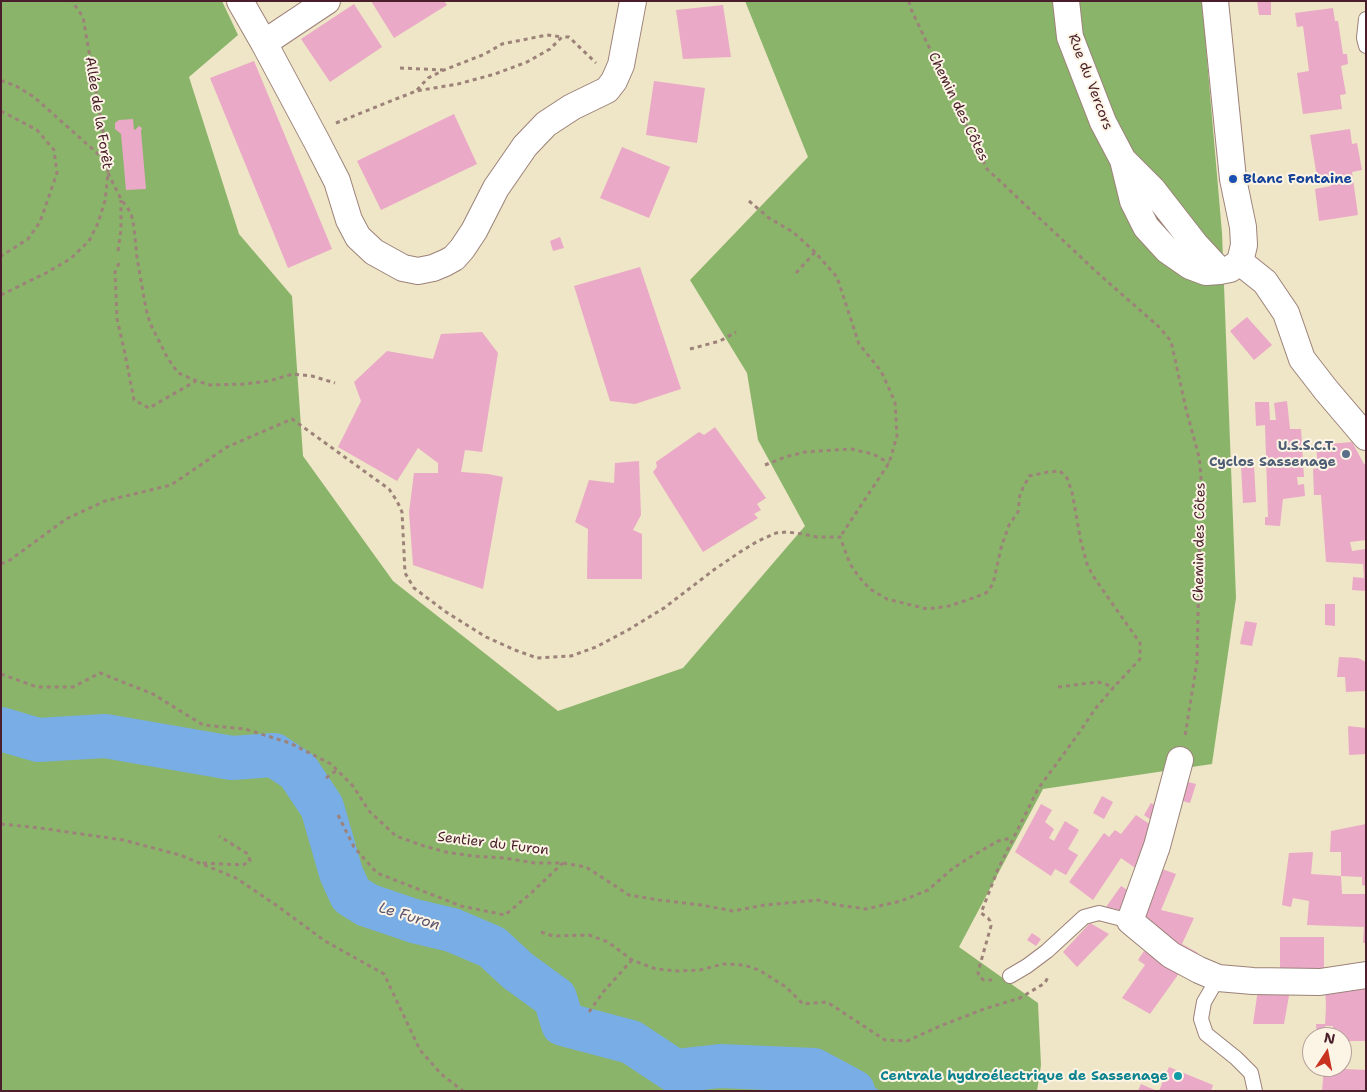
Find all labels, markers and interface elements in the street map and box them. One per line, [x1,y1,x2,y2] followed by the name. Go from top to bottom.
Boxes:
[1064,32,1116,132] street label: Rue du Vercors
[924,50,992,164] street label: Chemin des Côtes
[81,56,115,170] street label: Allée de la Forêt
[1243,171,1352,187] place label: Blanc Fontaine
[1227,173,1239,185] marker: Blanc Fontaine
[1209,438,1336,471] place label: U.S.S.C.T. Cyclos Sassenage
[1340,448,1352,460] marker: U.S.S.C.T. Cyclos Sassenage
[1191,482,1209,602] street label: Chemin des Côtes
[436,829,550,859] street label: Sentier du Furon
[376,899,442,935] water label: Le Furon
[1302,1027,1352,1077] north arrow
[1323,1028,1337,1048] text: N
[880,1068,1168,1084] place label: Centrale hydroélectrique de Sassenage
[1172,1070,1184,1082] marker: Centrale hydroélectrique de Sassenage

